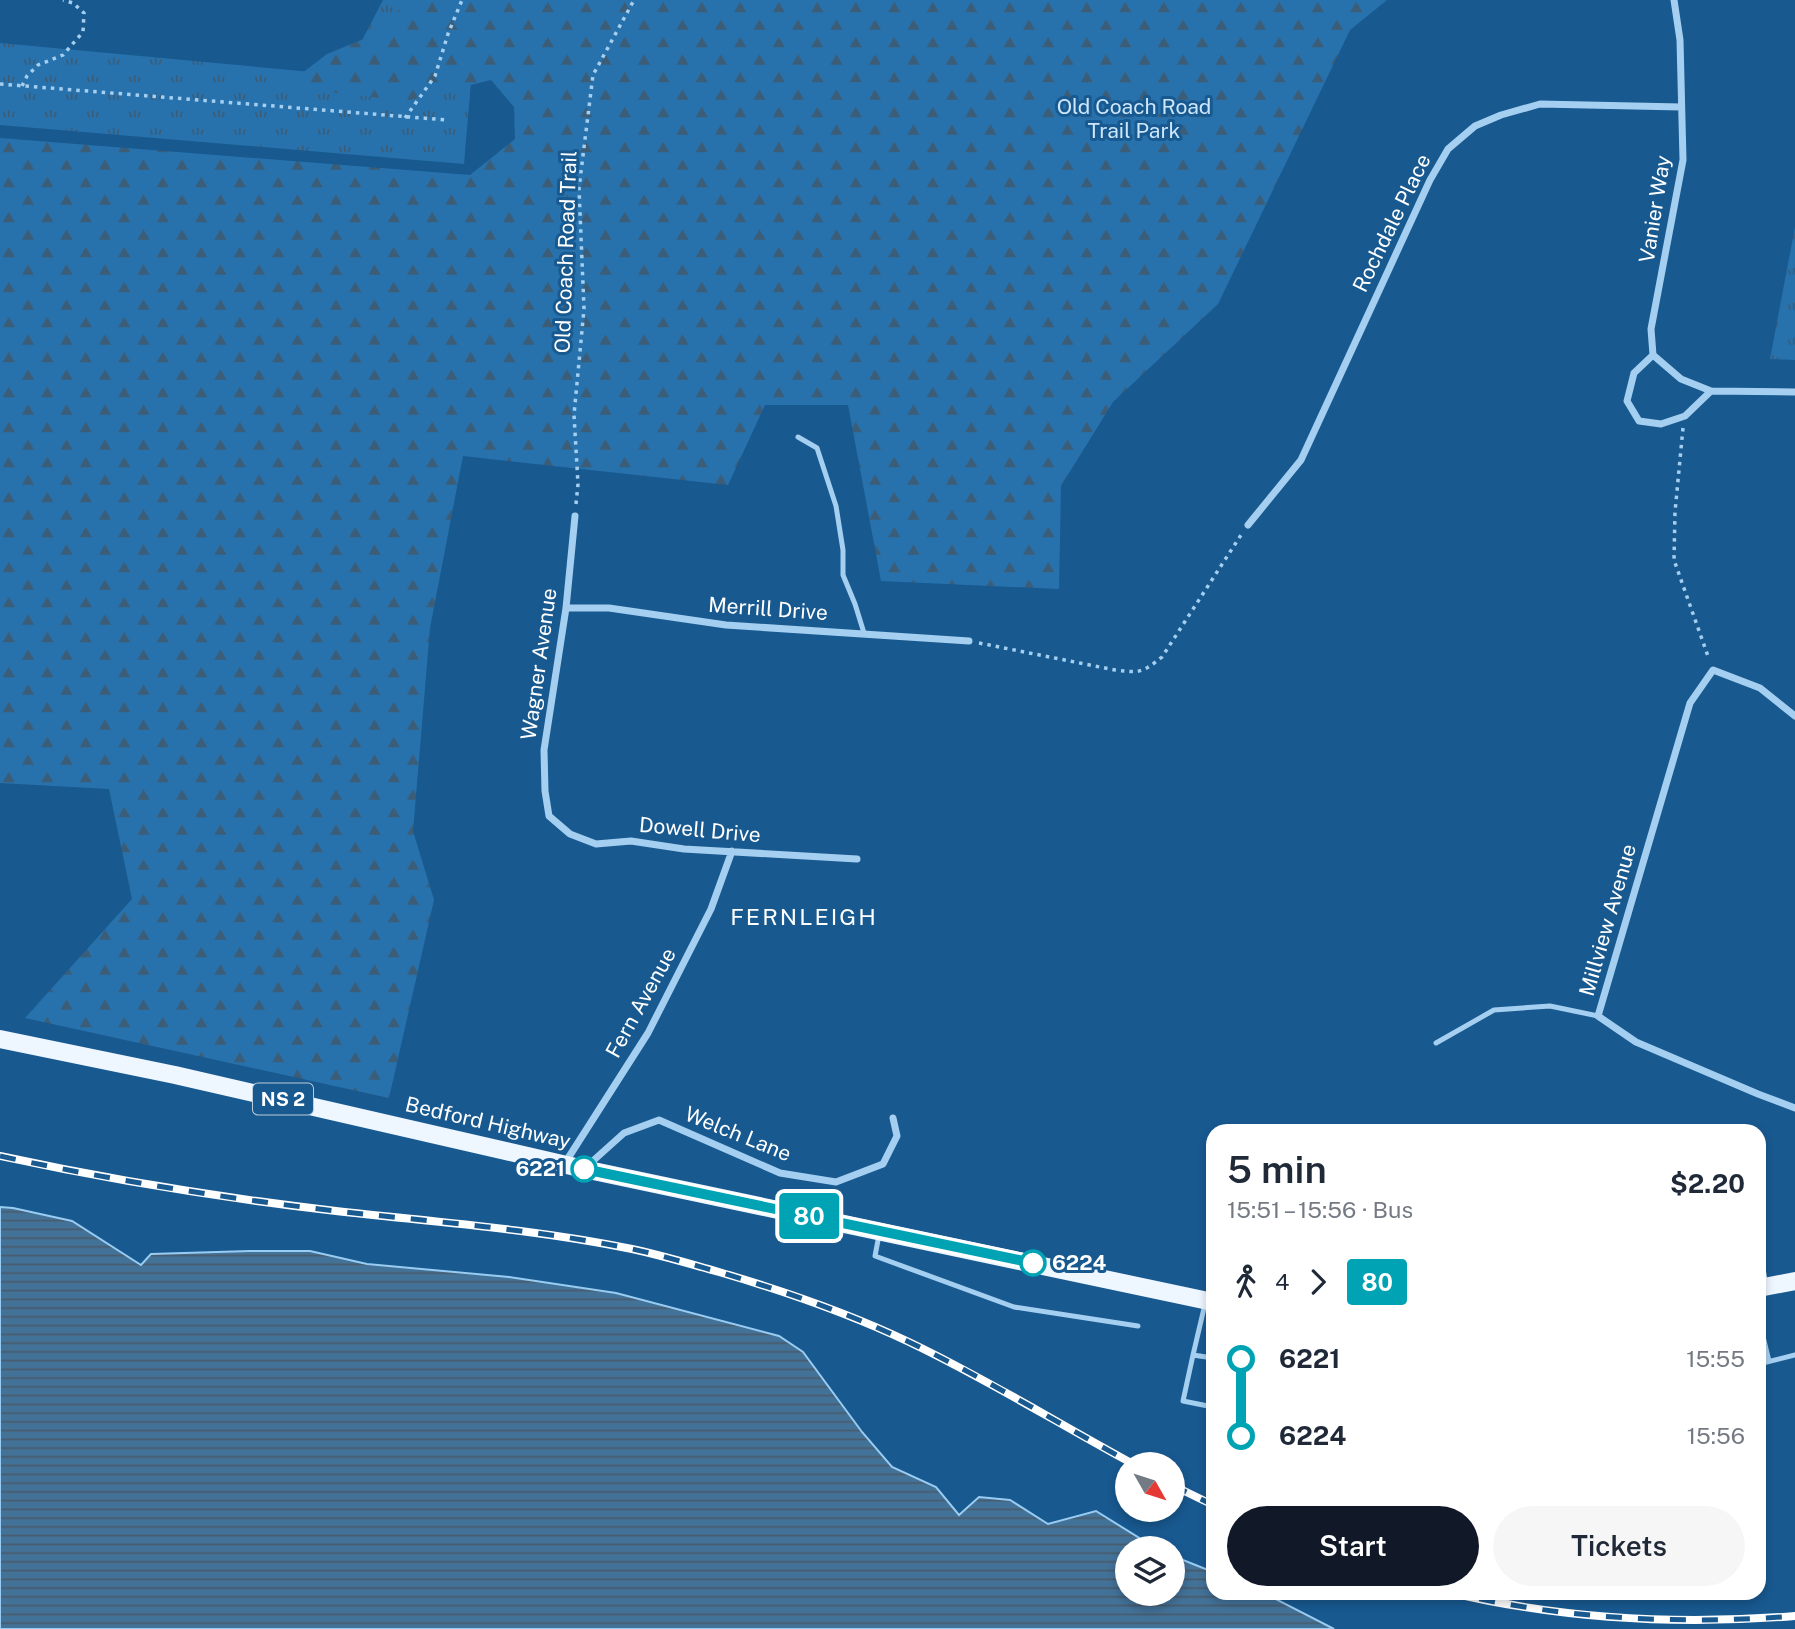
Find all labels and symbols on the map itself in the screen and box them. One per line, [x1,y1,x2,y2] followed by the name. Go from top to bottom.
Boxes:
[1057,94,1211,143] park label: Old Coach Road Trail Park
[549,150,582,354] street label: Old Coach Road Trail
[1347,150,1436,296] street label: Rochdale Place
[1634,153,1675,264] street label: Vanier Way
[515,586,562,742] street label: Wagner Avenue
[707,592,829,625] street label: Merrill Drive
[638,812,762,847] street label: Dowell Drive
[1574,841,1641,999] street label: Millview Avenue
[730,903,878,930] district label: FERNLEIGH
[600,944,681,1062] street label: Fern Avenue
[253,1084,313,1114] road number: NS 2
[403,1091,573,1154] street label: Bedford Highway
[681,1101,795,1166] street label: Welch Lane
[515,1156,565,1181] place label: 6221
[571,1156,597,1182] marker: 6221
[778,1193,840,1239] line badge: 80
[1020,1250,1046,1276] marker: 6224
[1052,1250,1107,1275] place label: 6224
[1115,1452,1185,1522] north arrow

